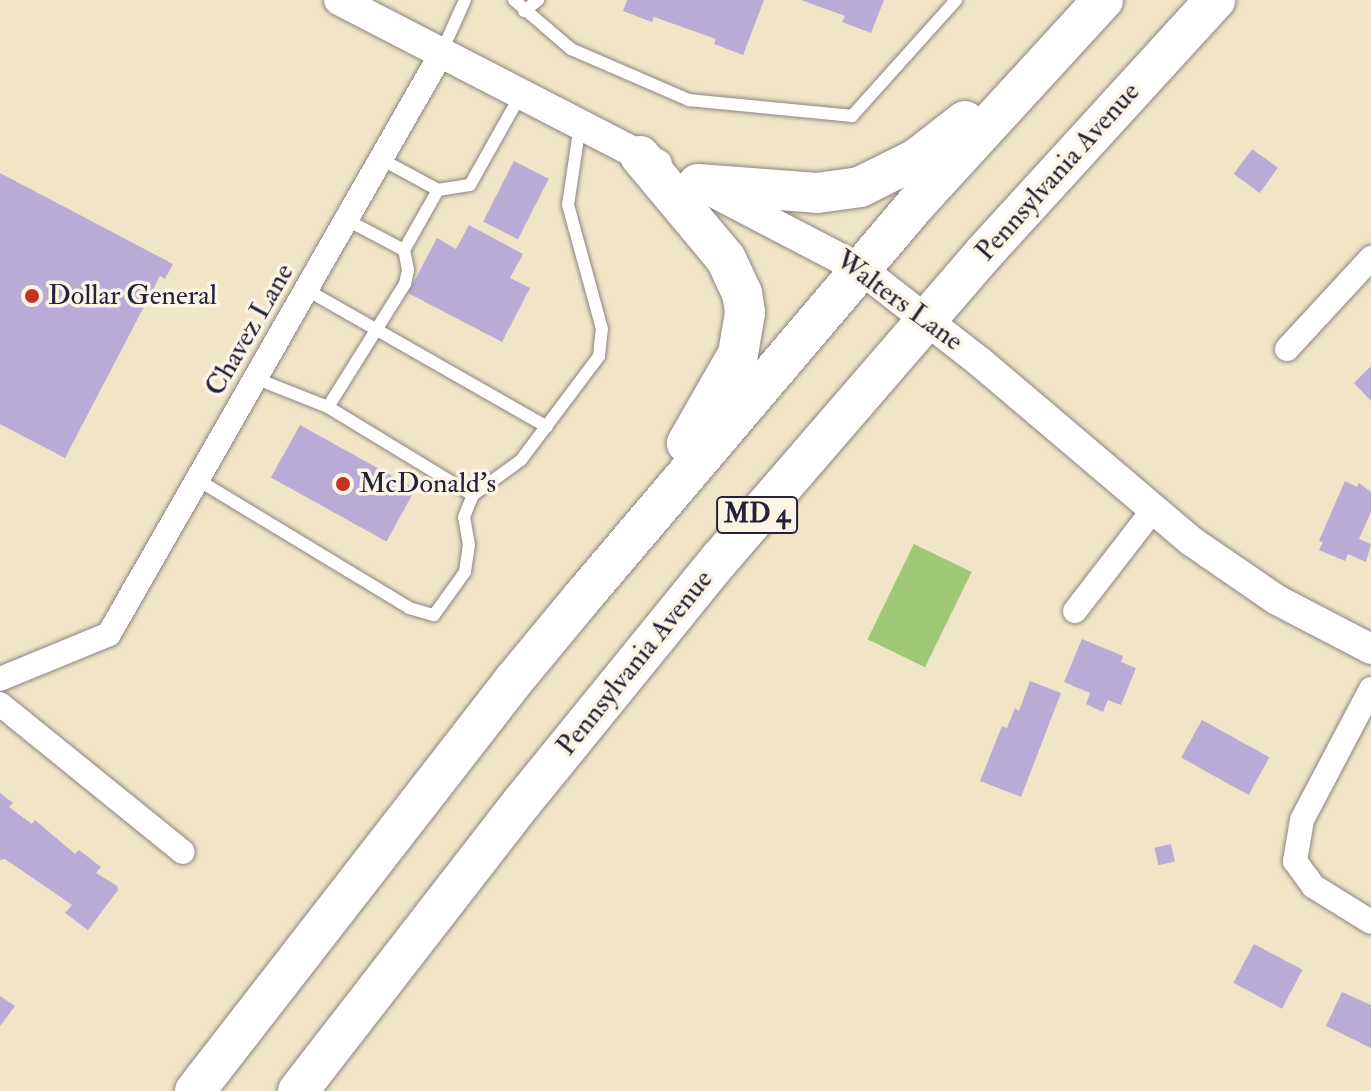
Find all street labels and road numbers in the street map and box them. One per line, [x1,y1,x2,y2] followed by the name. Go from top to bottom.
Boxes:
[969,76,1147,268] street label: Pennsylvania Avenue
[829,244,969,358] street label: Walters Lane
[199,258,301,402] street label: Chavez Lane
[715,493,799,537] road number: MD 4
[550,563,720,763] street label: Pennsylvania Avenue

